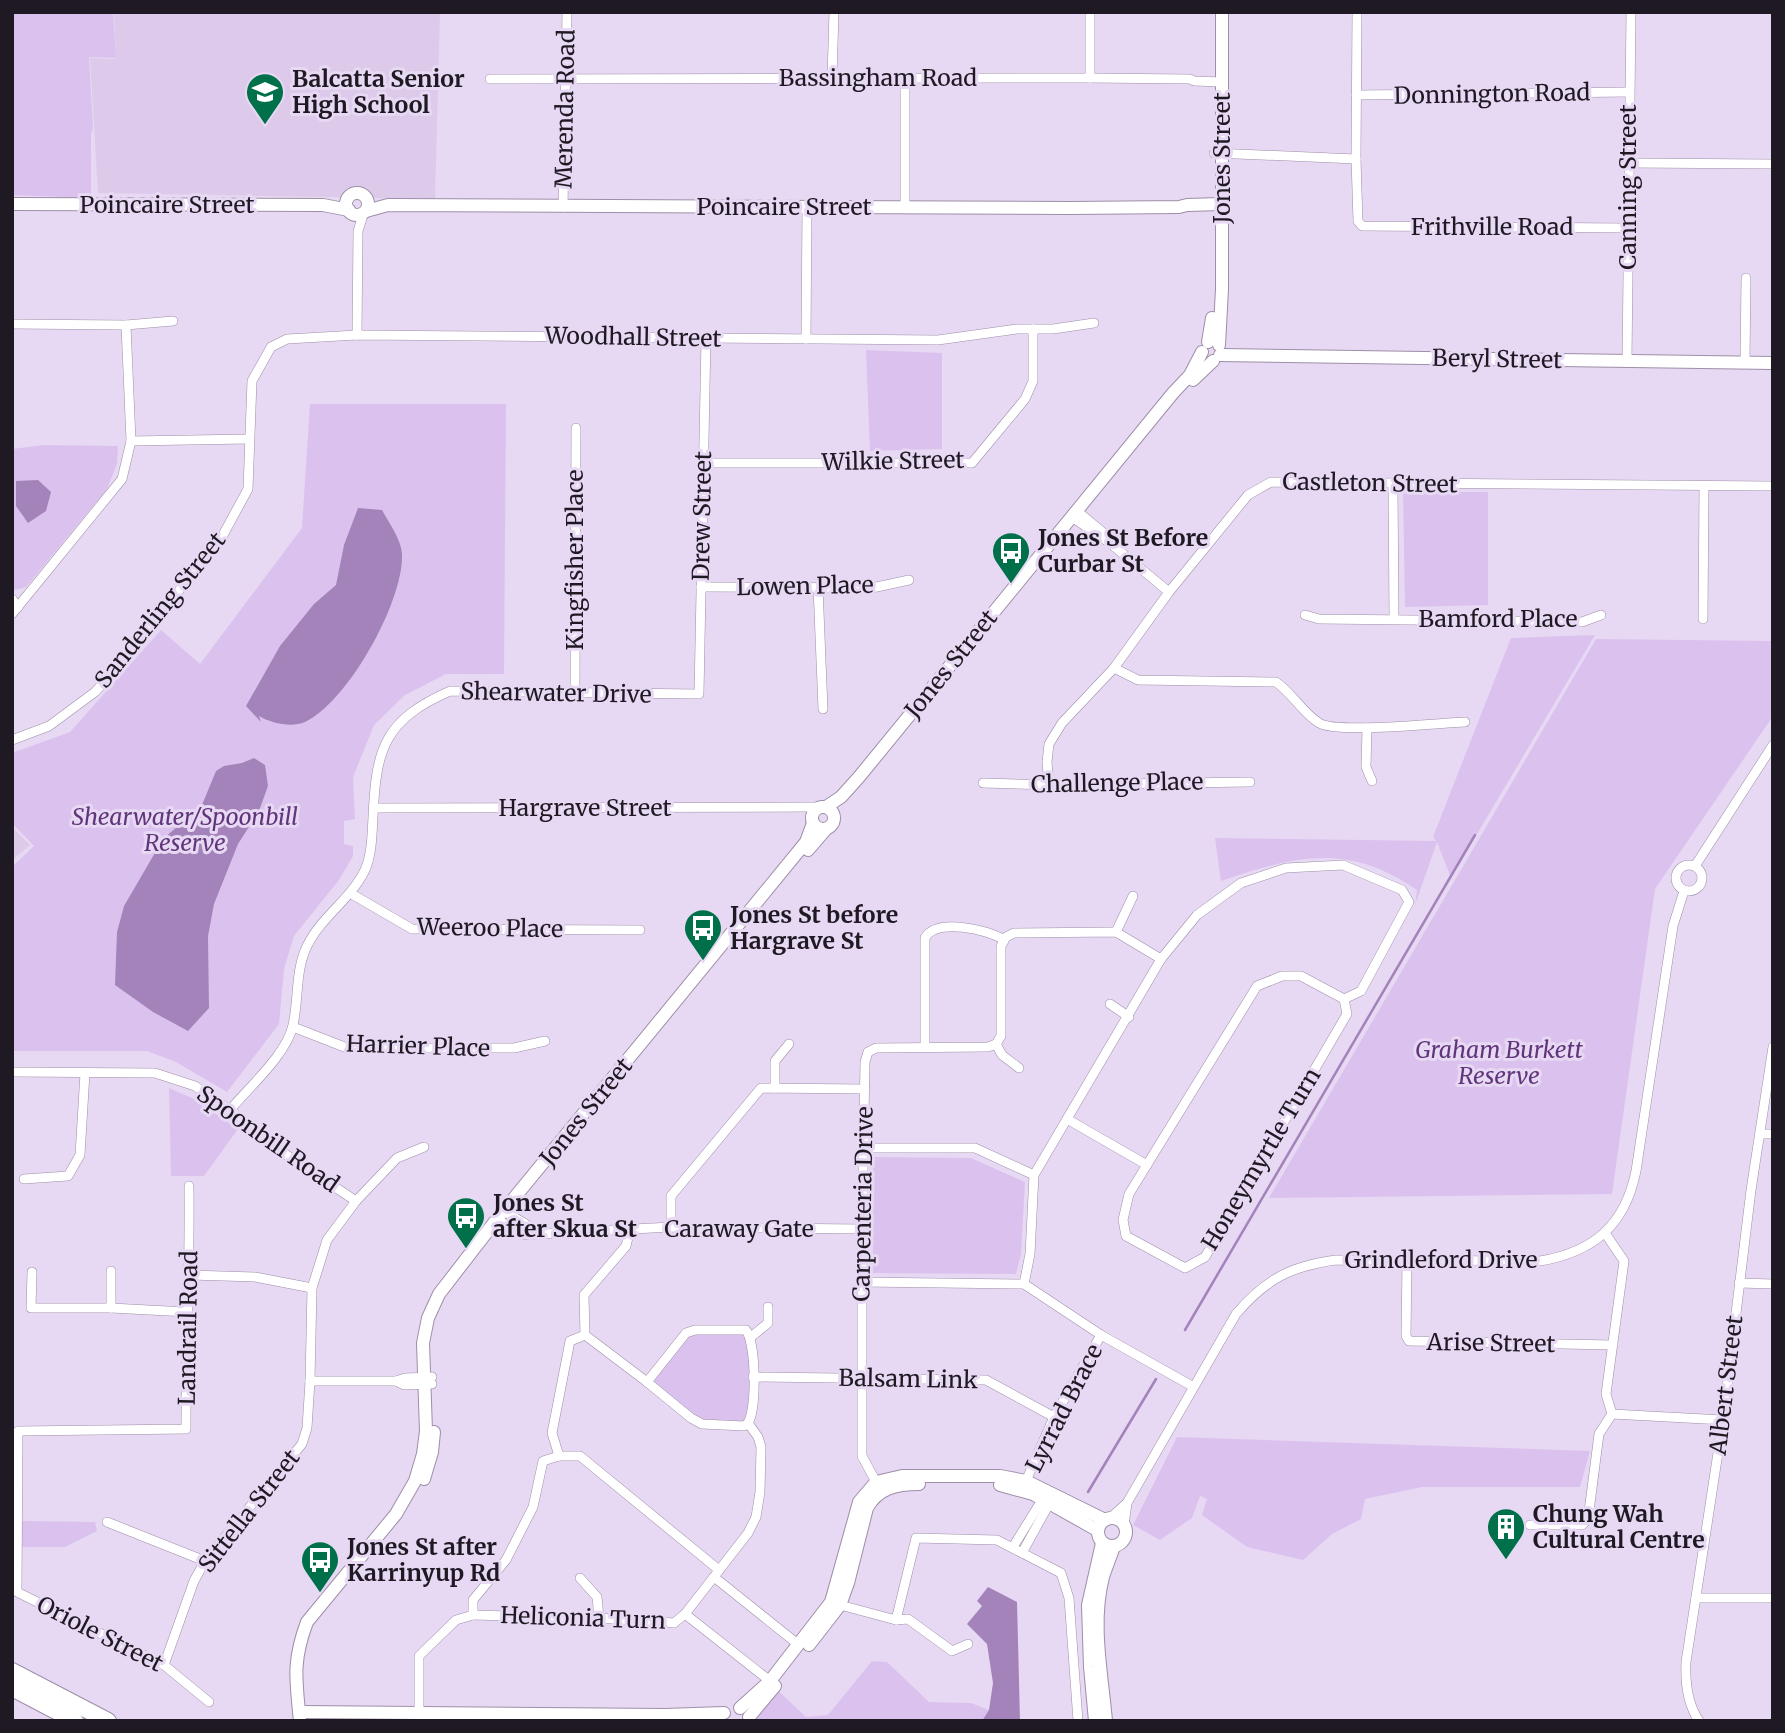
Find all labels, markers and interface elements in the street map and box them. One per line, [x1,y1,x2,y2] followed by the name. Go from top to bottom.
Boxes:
[549,29,580,189] street label: Merenda Road
[779,63,977,92] street label: Bassingham Road
[292,64,465,119] place label: Balcatta Senior High School
[244,71,286,126] school or university icon: Balcatta Senior High School
[1393,77,1591,110] street label: Donnington Road
[1207,92,1236,225] street label: Jones Street
[1613,104,1642,270] street label: Canning Street
[80,190,254,219] street label: Poincaire Street
[697,192,871,221] street label: Poincaire Street
[1411,212,1573,241] street label: Frithville Road
[543,320,722,353] street label: Woodhall Street
[1432,343,1562,374] street label: Beryl Street
[820,445,965,476] street label: Wilkie Street
[686,451,717,581] street label: Drew Street
[1282,466,1458,499] street label: Castleton Street
[560,469,589,651] street label: Kingfisher Place
[1037,523,1208,578] place label: Jones St Before Curbar St
[88,526,231,693] street label: Sanderling Street
[990,530,1032,585] bus stop icon: Jones St Before Curbar St
[736,570,874,601] street label: Lowen Place
[897,604,1003,725] street label: Jones Street
[1418,604,1578,633] street label: Bamford Place
[460,676,652,709] street label: Shearwater Drive
[1030,766,1204,799] street label: Challenge Place
[499,793,671,822] street label: Hargrave Street
[72,802,298,857] park label: Shearwater/Spoonbill Reserve
[729,900,898,955] place label: Jones St before Hargrave St
[682,907,724,962] bus stop icon: Jones St before Hargrave St
[416,912,563,943] street label: Weeroo Place
[346,1028,491,1063] street label: Harrier Place
[1415,1035,1583,1090] park label: Graham Burkett Reserve
[532,1052,638,1173] street label: Jones Street
[1195,1062,1326,1255] street label: Honeymyrtle Turn
[191,1079,345,1199] street label: Spoonbill Road
[846,1106,879,1302] street label: Carpenteria Drive
[492,1188,637,1243] place label: Jones St after Skua St
[445,1195,487,1250] bus stop icon: Jones St after Skua St
[664,1214,814,1243] street label: Caraway Gate
[1345,1245,1537,1274] street label: Grindleford Drive
[172,1250,203,1406] street label: Landrail Road
[1702,1313,1748,1457] street label: Albert Street
[1425,1327,1556,1358] street label: Arise Street
[1019,1339,1108,1477] street label: Lyrrad Brace
[838,1363,978,1394] street label: Balsam Link
[192,1443,306,1578] street label: Sittella Street
[1533,1499,1705,1554] place label: Chung Wah Cultural Centre
[1485,1506,1527,1561] building icon: Chung Wah Cultural Centre
[346,1532,500,1587] place label: Jones St after Karrinyup Rd
[299,1539,341,1594] bus stop icon: Jones St after Karrinyup Rd
[32,1589,168,1678] street label: Oriole Street
[500,1600,666,1635] street label: Heliconia Turn

